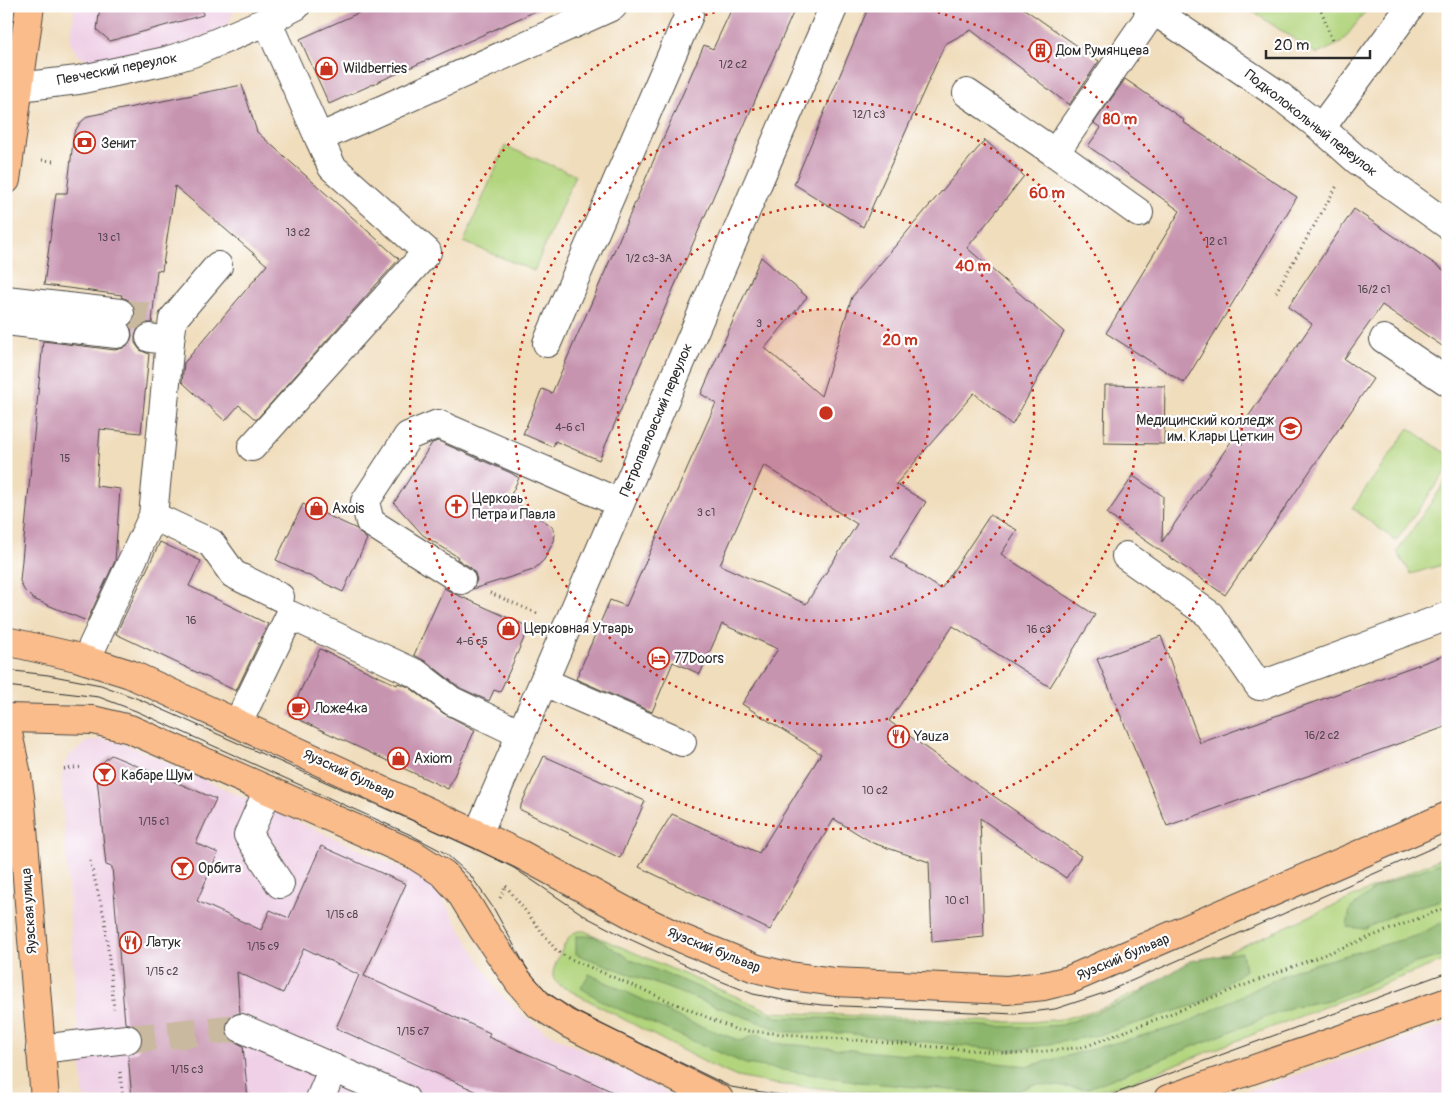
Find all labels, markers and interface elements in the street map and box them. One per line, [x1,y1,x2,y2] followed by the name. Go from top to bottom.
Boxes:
[1266,28,1370,60] scale bar
[1274,36,1309,55] text: 20 m
[1028,38,1052,62] building icon: Дом Румянцева
[1055,42,1149,59] place label: Дом Румянцева
[55,49,179,89] street label: Певческий переулок
[315,56,339,80] shop icon: Wildberries
[719,58,747,71] house number: 1/2 с2
[343,60,408,77] place label: Wildberries
[1241,66,1381,180] street label: Подколокольный переулок
[853,108,885,121] house number: 12/1 с3
[1103,110,1137,129] text: 80 m
[73,131,97,155] bank icon: Зенит
[101,135,137,152] place label: Зенит
[1029,184,1065,203] text: 60 m
[286,226,310,239] house number: 13 с2
[98,231,120,244] house number: 13 с1
[1205,235,1227,248] house number: 12 с1
[626,252,672,265] house number: 1/2 с3-3А
[955,257,991,276] text: 40 m
[1357,283,1391,296] house number: 16/2 с1
[756,317,762,330] house number: 3
[882,331,918,350] text: 20 m
[616,341,696,499] street label: Петропавловский переулок
[817,404,835,422] centre of rings
[1136,412,1274,445] place label: Медицинский колледж им. Клары Цеткин
[1278,416,1302,440] school or university icon: Медицинский колледж им. Клары Цеткин
[555,421,585,434] house number: 4-6 с1
[60,452,70,465] house number: 15
[472,490,555,523] place label: Церковь Петра и Павла
[444,494,468,518] church icon: Церковь Петра и Павла
[304,496,328,520] shop icon: Axois
[332,500,365,517] place label: Axois
[697,506,715,519] house number: 3 с1
[186,614,196,627] house number: 16
[496,616,520,640] shop icon: Церковная Утварь
[524,620,634,637] place label: Церковная Утварь
[1027,623,1051,636] house number: 16 с3
[456,635,488,648] house number: 4-6 с5
[646,646,670,670] hotel icon: 77Doors
[674,650,725,667] place label: 77Doors
[286,696,310,720] cafe icon: Ложе4ка
[313,700,368,717] place label: Ложе4ка
[886,724,910,748] restaurant icon: Yauza
[913,728,949,745] place label: Yauza
[1305,729,1339,742] house number: 16/2 с2
[301,745,398,803] street label: Яузский бульвар
[386,746,410,770] shop icon: Axiom
[414,750,452,767] place label: Axiom
[93,763,117,787] bar icon: Кабаре Шум
[121,767,193,784] place label: Кабаре Шум
[862,784,888,797] house number: 10 с2
[139,815,169,828] house number: 1/15 с1
[170,856,194,880] bar icon: Орбита
[198,860,241,877] place label: Орбита
[18,867,40,955] street label: Яузская улица
[945,894,969,907] house number: 10 с1
[326,908,358,921] house number: 1/15 с8
[665,924,763,977] street label: Яузский бульвар
[118,930,142,954] restaurant icon: Латук
[1074,930,1172,984] street label: Яузский бульвар
[145,934,181,951] place label: Латук
[247,940,279,953] house number: 1/15 с9
[146,965,178,978] house number: 1/15 с2
[397,1025,429,1038] house number: 1/15 с7
[171,1063,203,1076] house number: 1/15 с3

